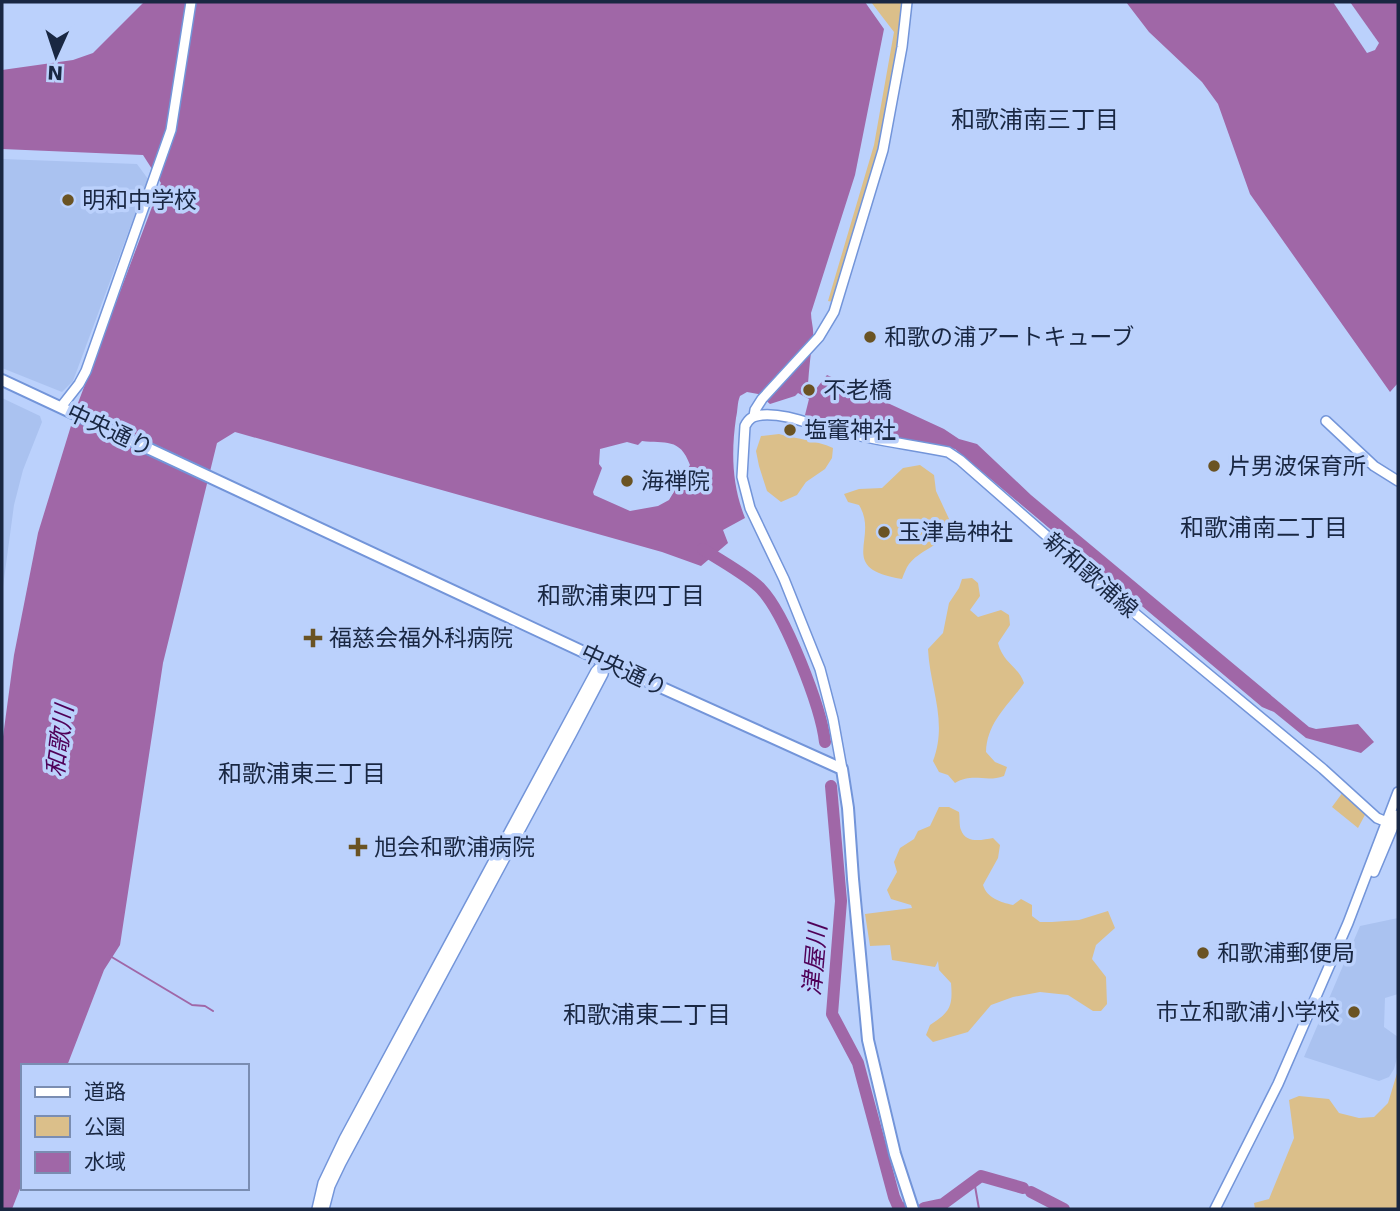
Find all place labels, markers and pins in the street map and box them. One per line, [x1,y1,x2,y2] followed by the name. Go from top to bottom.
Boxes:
[82,187,197,213] place label: 明和中学校
[60,192,76,208] marker: 明和中学校
[884,324,1134,350] place label: 和歌の浦アートキューブ
[862,329,878,345] marker: 和歌の浦アートキューブ
[823,377,892,403] place label: 不老橋
[801,382,817,398] marker: 不老橋
[804,417,896,443] place label: 塩竃神社
[782,422,798,438] marker: 塩竃神社
[1228,453,1366,479] place label: 片男波保育所
[1206,458,1222,474] marker: 片男波保育所
[641,468,710,494] place label: 海禅院
[619,473,635,489] marker: 海禅院
[898,519,1013,545] place label: 玉津島神社
[876,524,892,540] marker: 玉津島神社
[329,625,513,651] place label: 福慈会福外科病院
[303,628,323,648] marker: 福慈会福外科病院
[374,834,535,860] place label: 旭会和歌浦病院
[348,837,368,857] marker: 旭会和歌浦病院
[1217,940,1355,966] place label: 和歌浦郵便局
[1195,945,1211,961] marker: 和歌浦郵便局
[1156,999,1340,1025] place label: 市立和歌浦小学校
[1346,1004,1362,1020] marker: 市立和歌浦小学校

